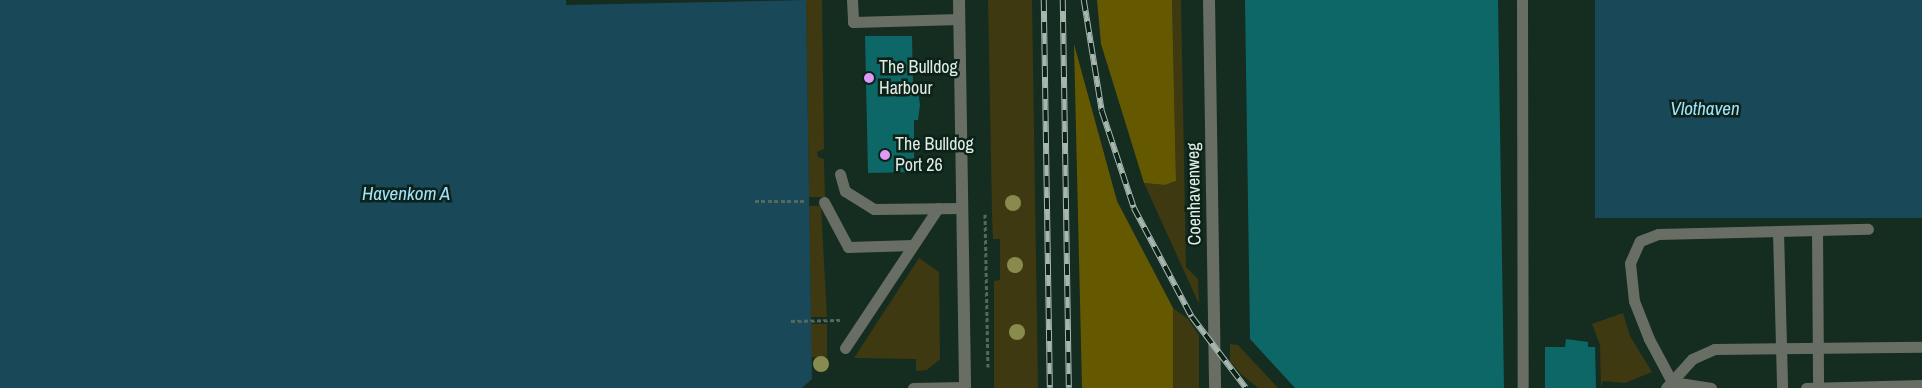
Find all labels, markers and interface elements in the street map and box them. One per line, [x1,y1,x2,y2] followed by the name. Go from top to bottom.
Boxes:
[879,57,958,100] place label: The Bulldog Harbour
[863,72,875,84] marker: The Bulldog Harbour
[1670,98,1740,120] water label: Vlothaven
[895,134,974,176] place label: The Bulldog Port 26
[1182,143,1206,245] street label: Coenhavenweg
[879,149,891,161] marker: The Bulldog Port 26
[361,183,451,205] water label: Havenkom A

